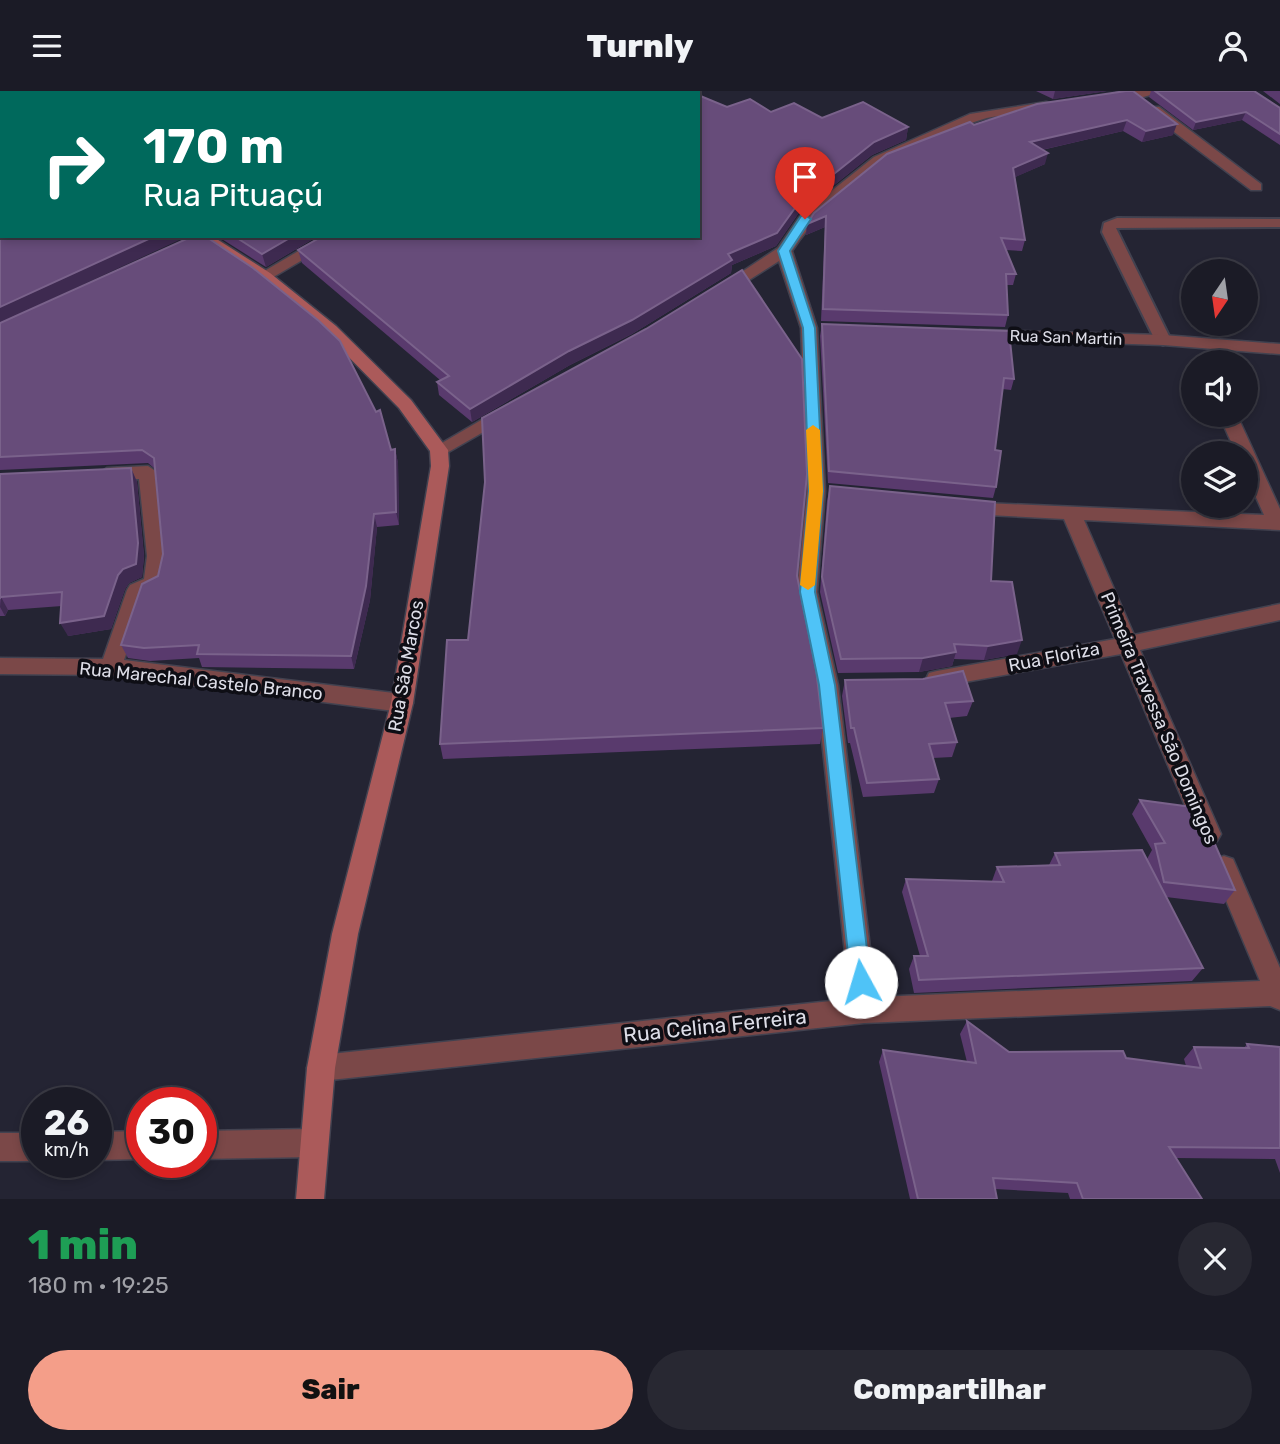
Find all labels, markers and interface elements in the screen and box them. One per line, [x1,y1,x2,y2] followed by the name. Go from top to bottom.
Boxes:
[28,27,66,65] icon: menu
[587,27,693,65] text: Turnly
[1214,27,1252,65] icon: person
[143,117,284,175] text: 170 m
[28,119,119,210] icon: right
[775,147,835,219] pin
[786,158,824,196] icon: arrive
[143,176,323,214] text: Rua Pituaçú
[1181,259,1258,336] north arrow
[1181,259,1258,518] map controls
[1009,326,1123,349] street label: Rua San Martin
[1181,350,1258,427] button: sound
[1181,441,1258,518] button: layers
[1096,589,1222,847] street label: Primeira Travessa São Domingos
[384,599,428,733] street label: Rua São Marcos
[1007,637,1101,677] street label: Rua Floriza
[78,657,324,705] street label: Rua Marechal Castelo Branco
[824,945,898,1019] position arrow
[622,1003,808,1048] street label: Rua Celina Ferreira
[126,1087,217,1178] speed limit sign: 30
[44,1102,89,1144] text: 26
[44,1139,89,1161] text: km/h
[28,1220,138,1270] text: 1 min
[1178,1222,1252,1296] button: close
[28,1271,169,1299] text: 180 m · 19:25
[28,1350,633,1430] button: Sair
[647,1350,1252,1430] button: Compartilhar

